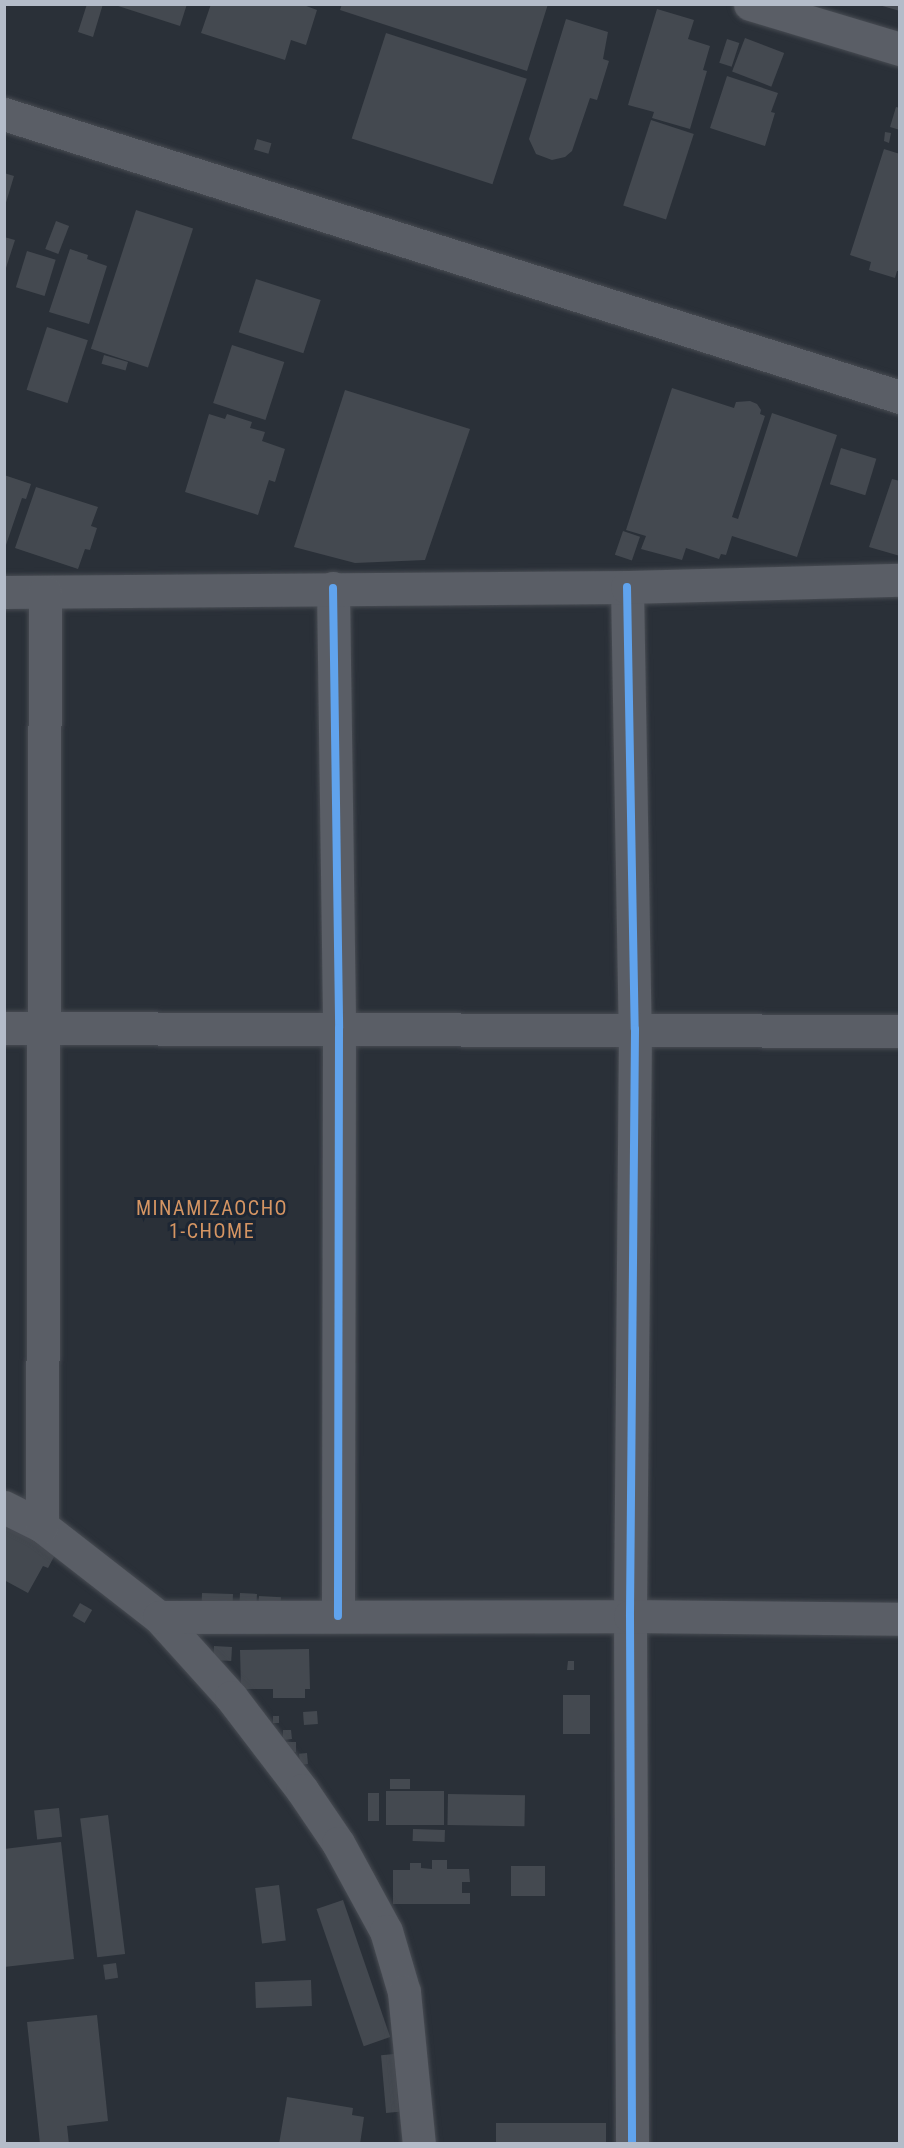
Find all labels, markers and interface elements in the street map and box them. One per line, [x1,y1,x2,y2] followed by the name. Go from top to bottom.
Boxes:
[136,1197,288,1244] district label: MINAMIZAOCHO 1-CHOME

